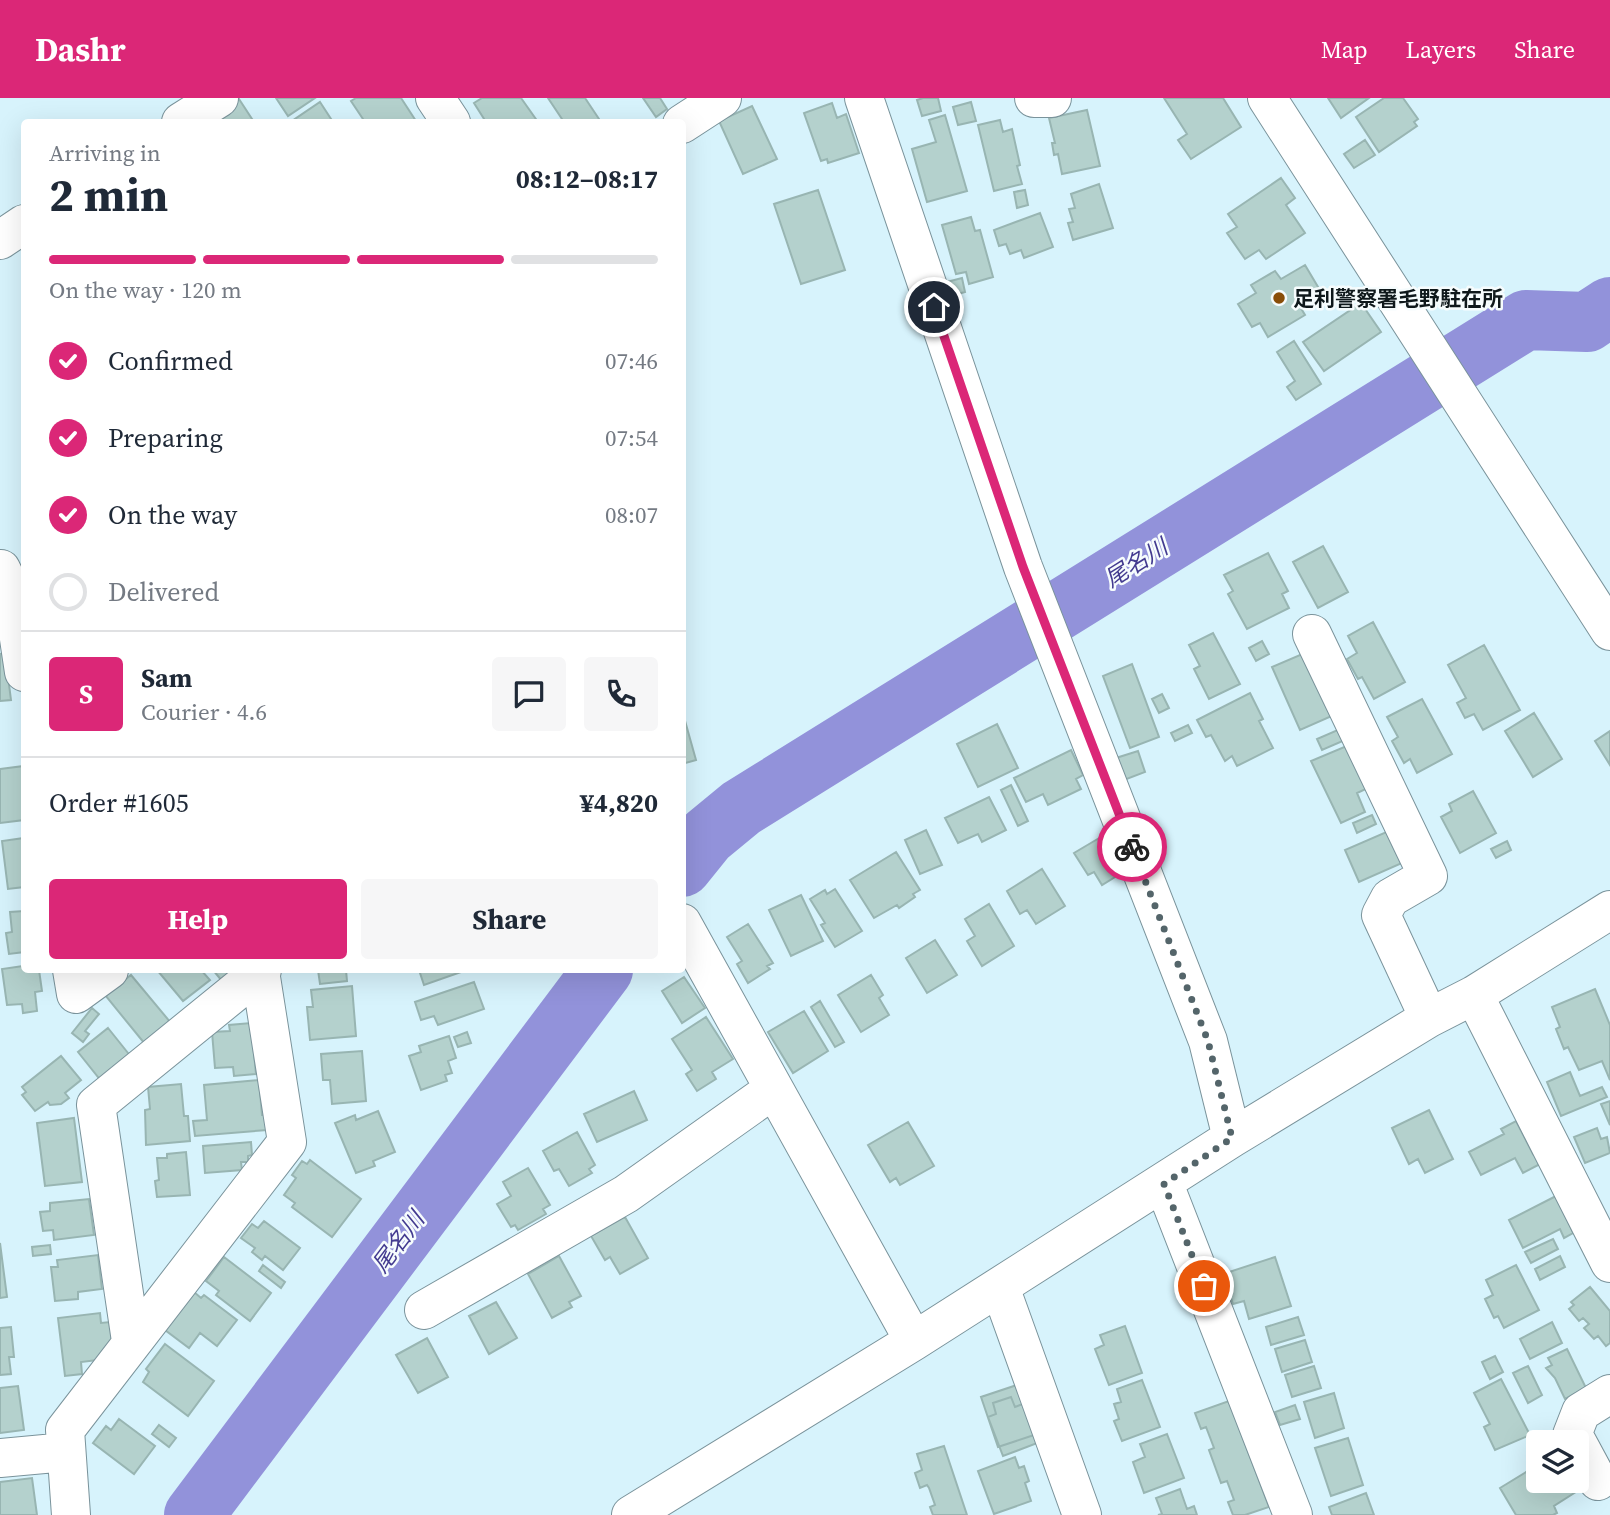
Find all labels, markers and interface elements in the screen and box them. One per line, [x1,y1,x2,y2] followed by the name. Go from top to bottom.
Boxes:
[35,27,125,72] text: Dashr
[1321,33,1368,66] text: Map
[1406,33,1476,66] text: Layers
[1514,33,1575,66] text: Share
[49,137,161,169] text: Arriving in
[516,161,658,197] text: 08:12–08:17
[49,163,168,226] text: 2 min
[49,274,242,306] text: On the way · 120 m
[904,277,964,337] pin
[1293,284,1503,313] place label: 足利警察署毛野駐在所
[915,288,953,326] icon: home
[1271,290,1287,306] marker: 足利警察署毛野駐在所
[49,342,87,380] icon: check
[108,343,233,379] text: Confirmed
[605,345,658,377] text: 07:46
[49,419,87,457] icon: check
[108,420,223,456] text: Preparing
[605,422,658,454] text: 07:54
[49,496,87,534] icon: check
[108,497,237,533] text: On the way
[605,499,658,531] text: 08:07
[1098,530,1176,595] water label: 尾名川
[108,574,219,610] text: Delivered
[492,657,566,731] button: chat
[584,657,658,731] button: phone
[141,660,192,696] text: Sam
[79,676,93,712] text: S
[141,696,267,728] text: Courier · 4.6
[49,785,189,821] text: Order #1605
[580,785,658,821] text: ¥4,820
[1097,812,1167,882] courier
[1113,828,1151,866] icon: bike
[49,879,347,959] button: Help
[361,879,658,959] button: Share
[364,1202,433,1279] water label: 尾名川
[1174,1256,1234,1316] pin
[1185,1267,1223,1305] icon: bag
[1526,1430,1589,1493] map controls
[1526,1430,1589,1493] button: layers

